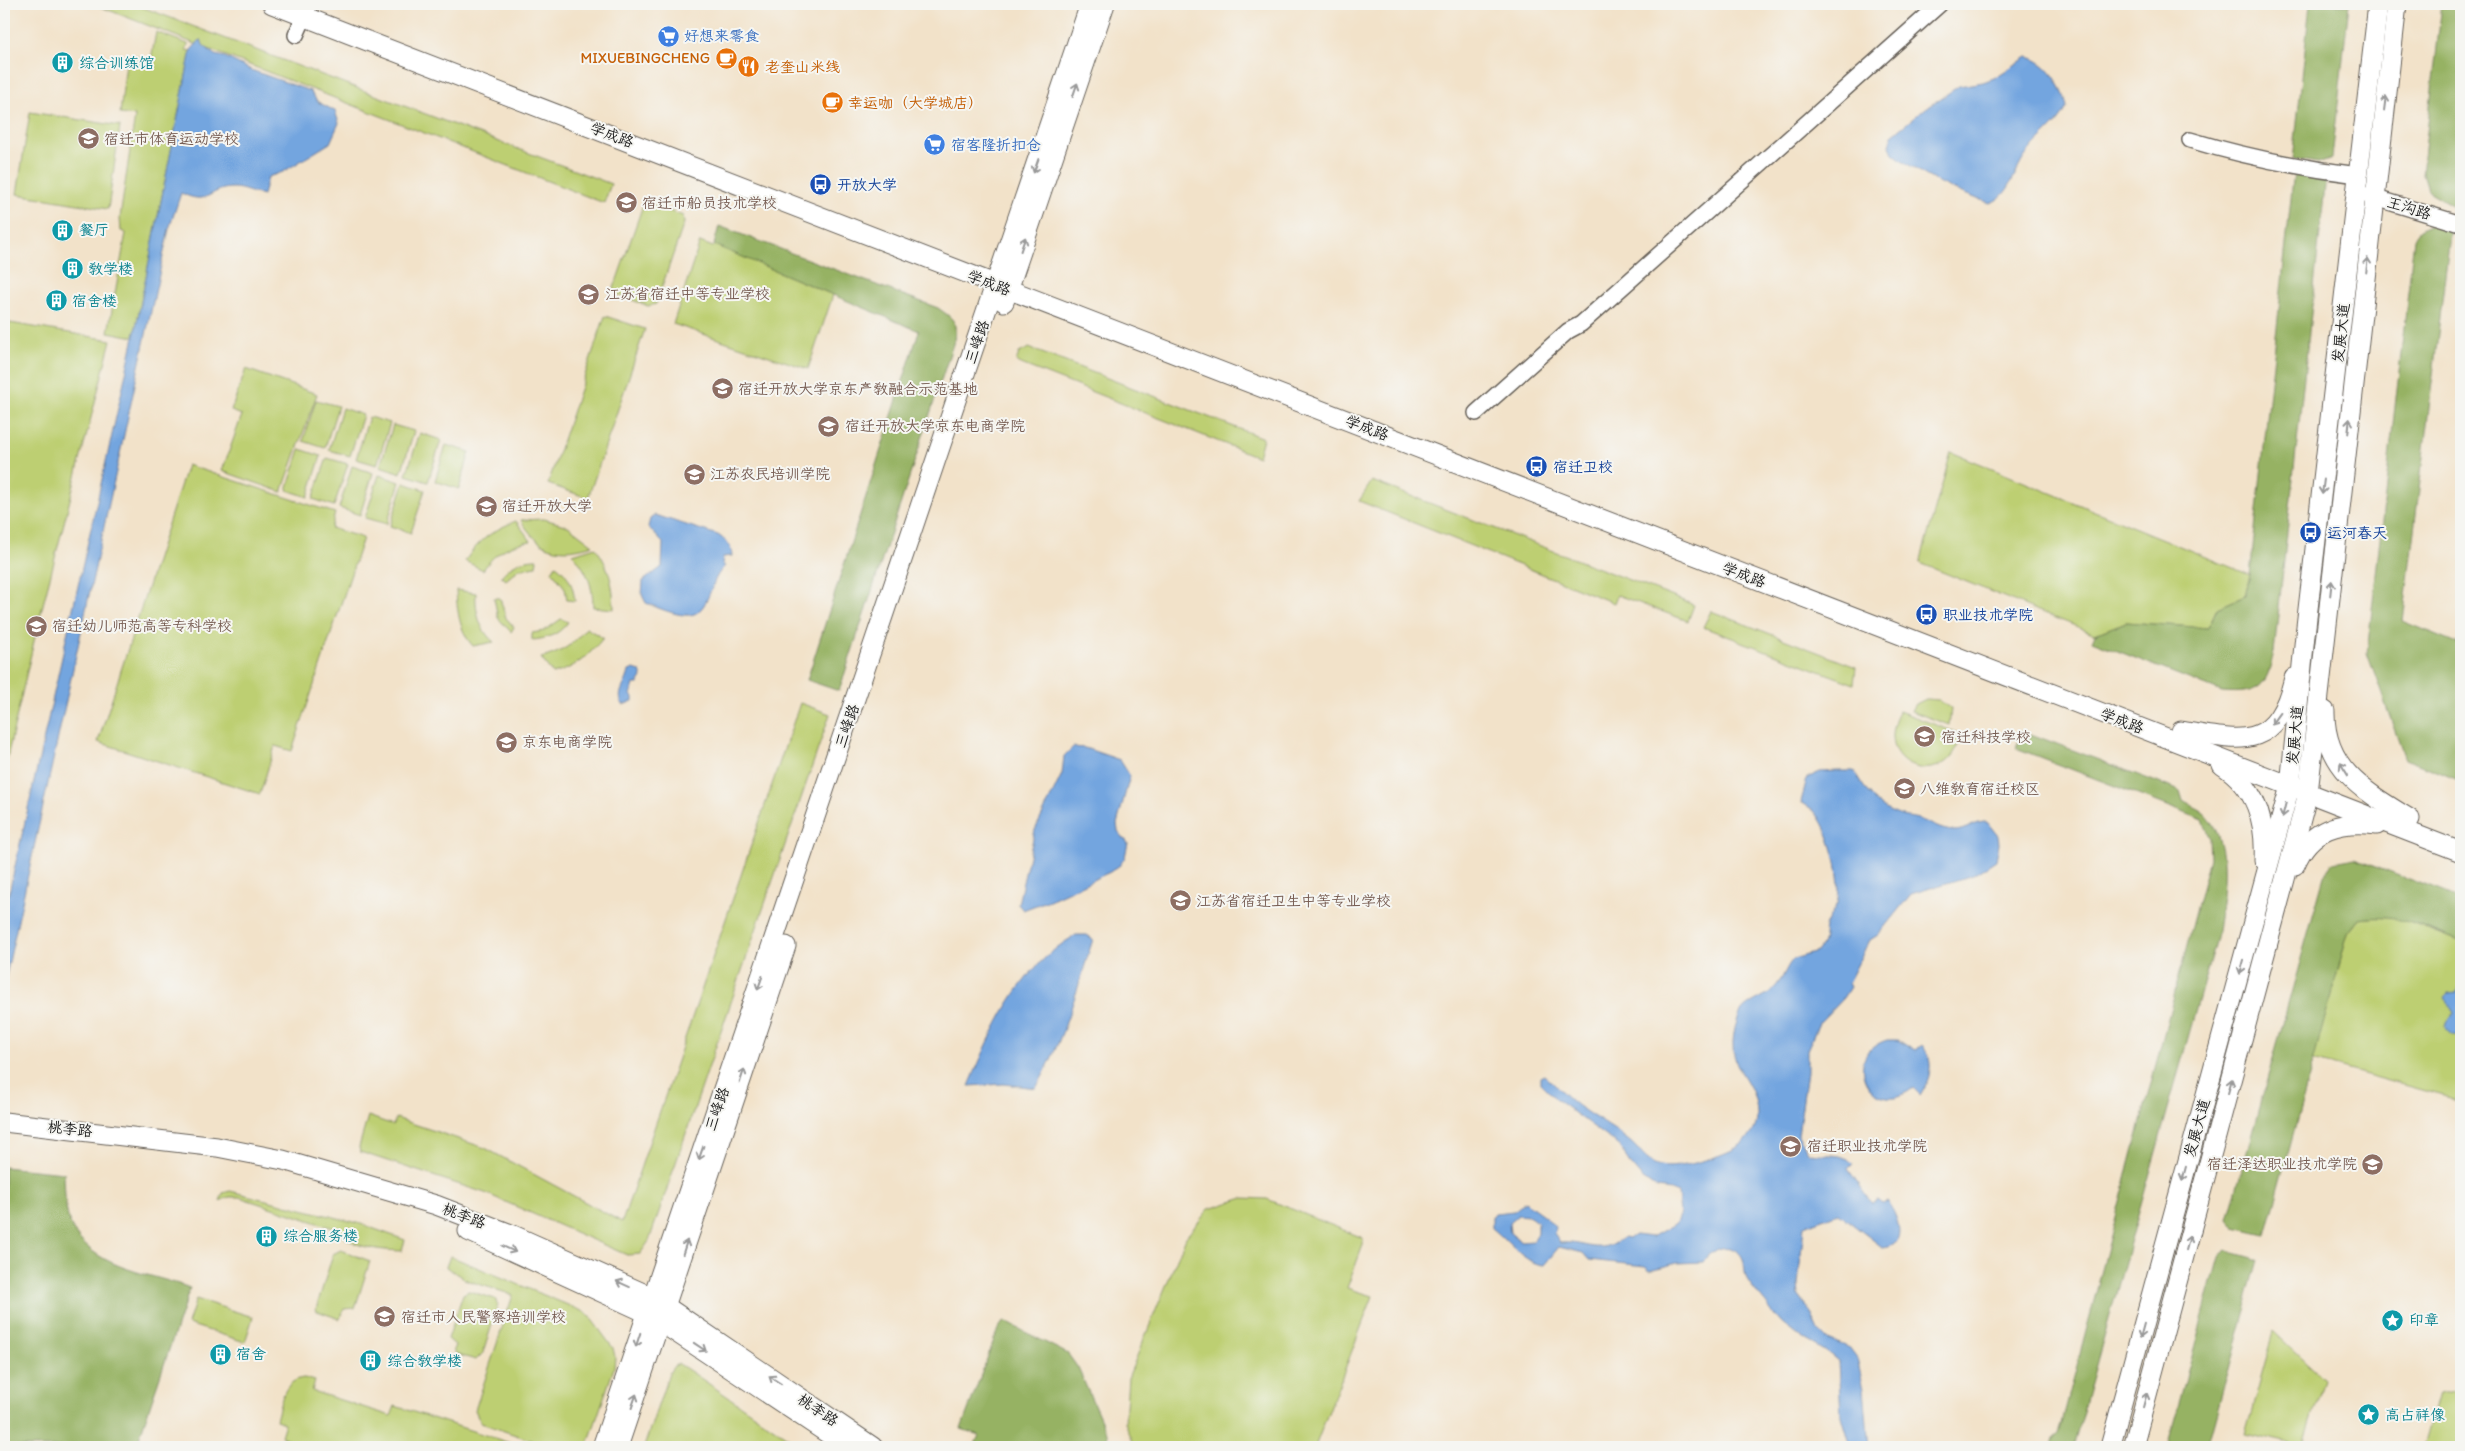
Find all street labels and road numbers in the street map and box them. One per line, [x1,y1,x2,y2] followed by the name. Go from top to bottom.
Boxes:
[588,119,636,151] street label: 学成路
[2385,193,2433,223] street label: 王沟路
[965,267,1013,299] street label: 学成路
[2329,302,2353,364] street label: 发展大道
[961,318,993,366] street label: 三峰路
[1343,412,1391,444] street label: 学成路
[1720,559,1768,591] street label: 学成路
[831,702,863,750] street label: 三峰路
[2283,704,2307,766] street label: 发展大道
[2098,705,2146,737] street label: 学成路
[701,1085,733,1133] street label: 三峰路
[2181,1097,2213,1159] street label: 发展大道
[47,1118,93,1140] street label: 桃李路
[440,1200,488,1232] street label: 桃李路
[794,1390,842,1430] street label: 桃李路

